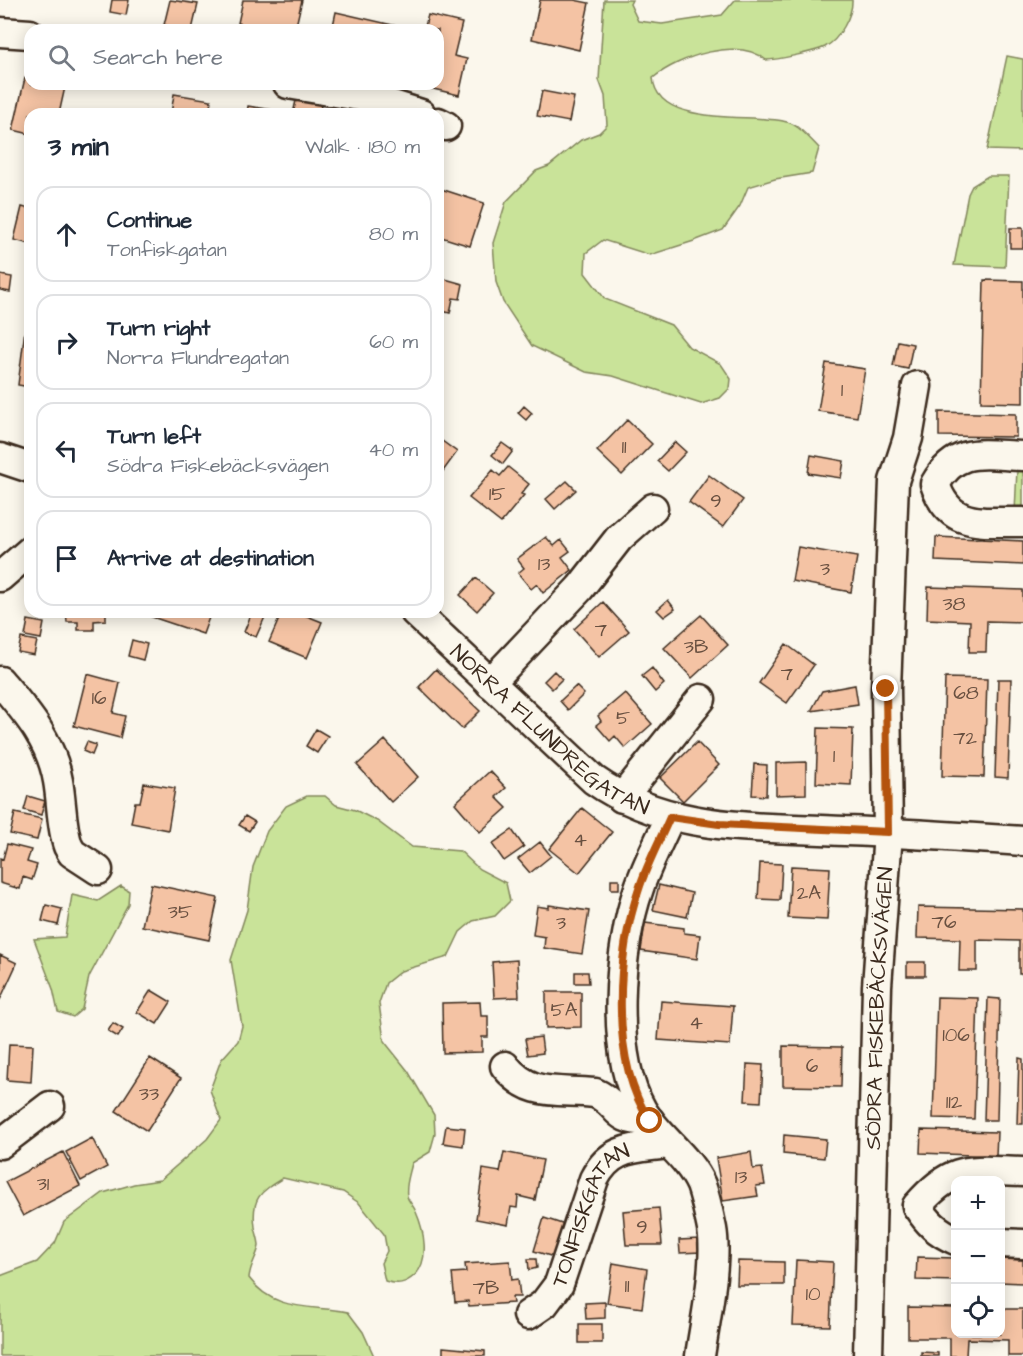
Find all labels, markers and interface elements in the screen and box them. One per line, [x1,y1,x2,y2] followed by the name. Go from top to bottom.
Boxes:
[24,24,444,90] search box
[45,41,78,74] icon: search
[93,42,223,73] text: Search here
[48,129,109,165] text: 3 min
[305,133,420,161] text: Walk · 180 m
[107,205,192,236] text: Continue
[50,218,83,251] icon: ahead
[369,220,418,248] text: 80 m
[107,236,227,264] text: Tonfiskgatan
[107,313,210,344] text: Turn right
[50,326,83,359] icon: right
[369,328,418,356] text: 60 m
[107,344,289,372] text: Norra Flundregatan
[841,376,844,404] house number: 1
[107,421,201,452] text: Turn left
[621,433,627,461] house number: 11
[50,434,83,467] icon: left
[368,436,418,464] text: 40 m
[107,452,329,480] text: Södra Fiskebäcksvägen
[489,480,505,508] house number: 15
[710,487,722,515] house number: 9
[50,542,83,575] icon: arrive
[107,543,314,574] text: Arrive at destination
[538,550,550,578] house number: 13
[820,555,830,583] house number: 3
[942,590,966,618] house number: 38
[595,616,607,644] house number: 7
[684,633,708,661] house number: 3B
[443,637,654,823] street label: NORRA FLUNDREGATAN
[781,660,793,688] house number: 7
[872,675,898,701] route end
[953,679,979,707] house number: 68
[91,684,107,712] house number: 16
[616,704,630,732] house number: 5
[953,724,977,752] house number: 72
[833,742,836,770] house number: 1
[573,826,587,854] house number: 4
[858,865,901,1150] street label: SÖDRA FISKEBÄCKSVÄGEN
[797,879,821,907] house number: 2A
[168,898,192,926] house number: 35
[932,908,957,936] house number: 76
[556,909,566,937] house number: 3
[551,996,578,1024] house number: 5A
[689,1009,703,1037] house number: 4
[942,1021,970,1049] house number: 106
[806,1052,819,1080] house number: 6
[139,1080,159,1108] house number: 33
[946,1088,963,1116] house number: 112
[636,1107,662,1133] route start
[544,1135,634,1291] street label: TONFISKGATAN
[735,1163,747,1191] house number: 13
[37,1170,50,1198] house number: 31
[951,1176,1005,1338] map controls
[951,1176,1005,1230] button: +
[636,1213,648,1241] house number: 9
[951,1230,1005,1284] button: −
[624,1272,630,1300] house number: 11
[473,1274,499,1302] house number: 7B
[805,1280,821,1308] house number: 10
[951,1284,1005,1338] button: locate

